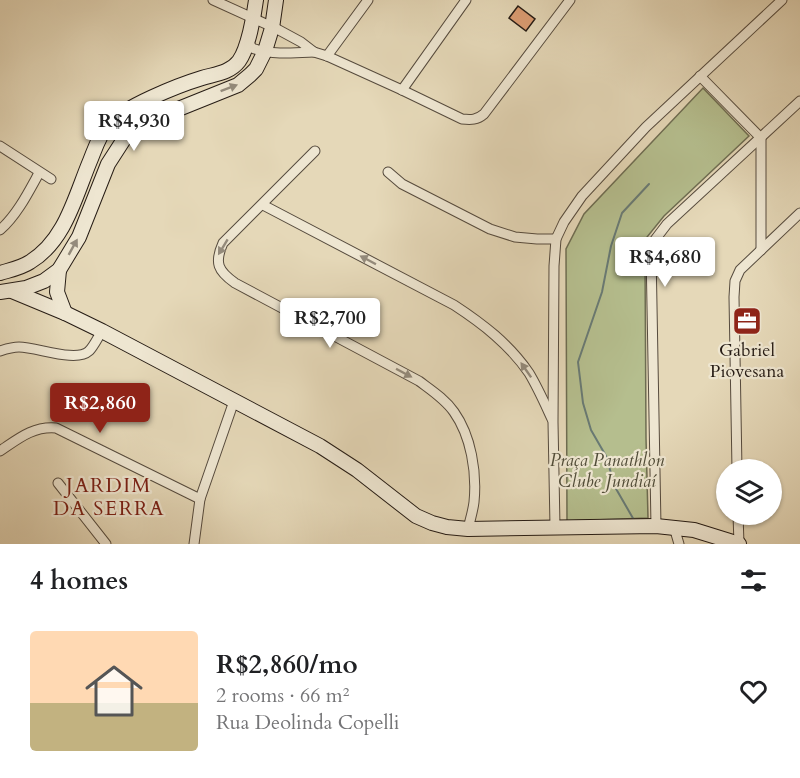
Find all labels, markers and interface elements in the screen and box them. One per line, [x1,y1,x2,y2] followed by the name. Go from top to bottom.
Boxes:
[220,83,238,93] one-way arrow
[79,101,189,152] pin: R$4,930
[98,107,170,134] text: R$4,930
[610,237,720,288] pin: R$4,680
[68,238,78,255] one-way arrow
[218,239,228,256] one-way arrow
[629,243,701,270] text: R$4,680
[359,255,376,265] one-way arrow
[275,298,385,349] pin: R$2,700
[294,304,366,331] text: R$2,700
[731,305,763,337] office icon: Gabriel Piovesana
[710,338,784,384] place label: Gabriel Piovesana
[521,362,532,378] one-way arrow
[396,368,413,378] one-way arrow
[45,383,155,434] pin: R$2,860
[64,389,136,416] text: R$2,860
[550,448,664,494] park label: Praça Panathlon Clube Jundiaí
[716,459,782,525] map controls
[716,459,782,525] button: layers
[53,472,165,522] district label: JARDIM DA SERRA
[30,563,128,598] text: 4 homes
[737,564,770,597] icon: filters
[216,647,358,682] text: R$2,860/mo
[78,655,150,727] icon: home
[737,675,770,708] icon: heart
[216,682,349,709] text: 2 rooms · 66 m²
[216,709,399,736] text: Rua Deolinda Copelli

